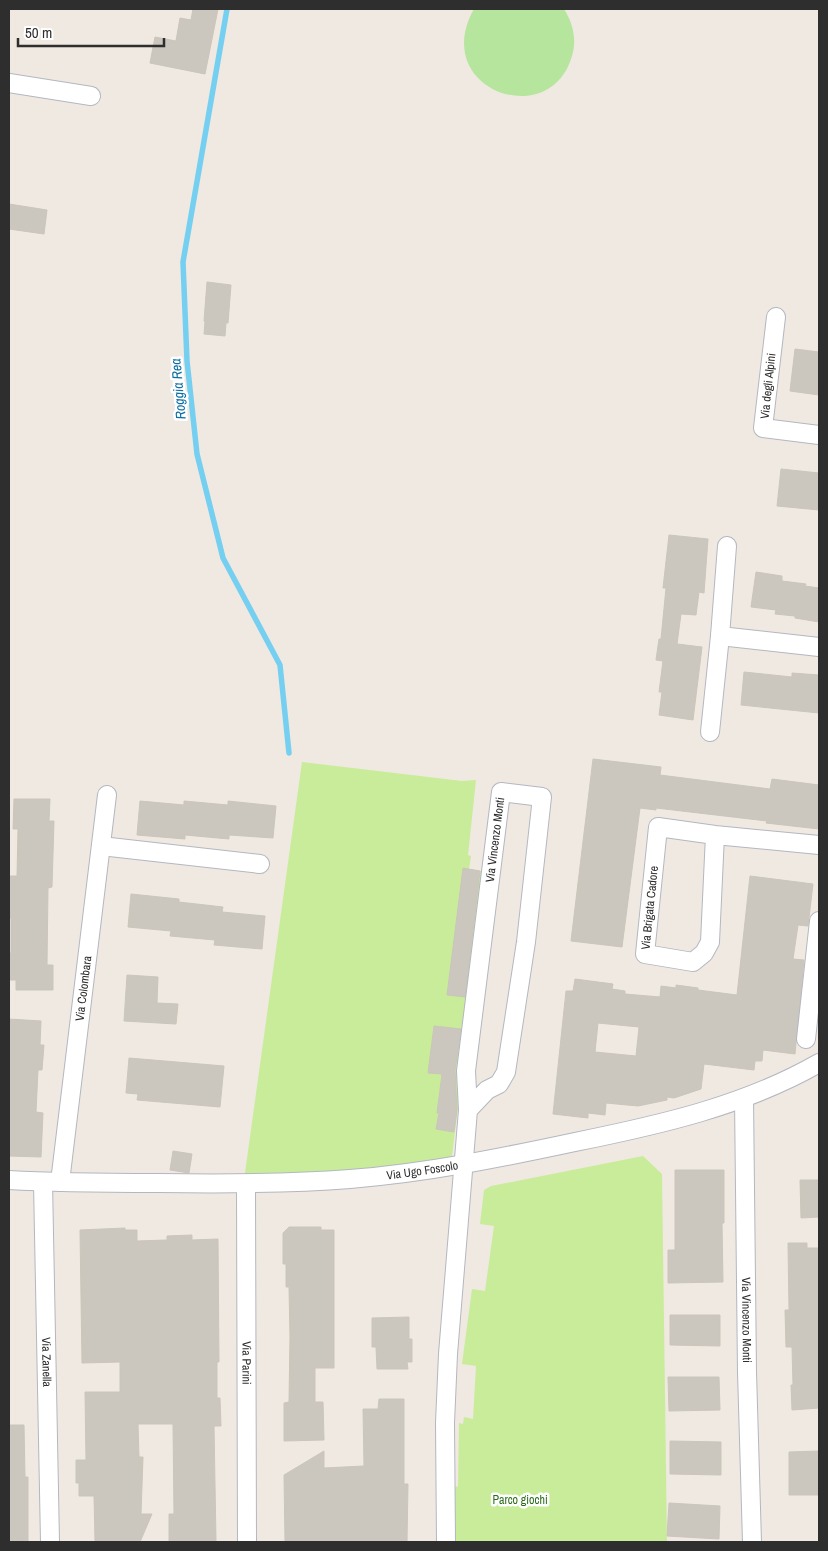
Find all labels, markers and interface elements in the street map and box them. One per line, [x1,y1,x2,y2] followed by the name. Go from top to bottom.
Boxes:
[18,15,164,47] scale bar
[25,22,52,43] text: 50 m
[757,352,779,420] street label: Via degli Alpini
[166,358,190,420] water label: Roggia Rea
[482,796,508,883] street label: Via Vincenzo Monti
[637,865,662,950] street label: Via Brigata Cadore
[72,954,95,1022] street label: Via Colombara
[386,1157,459,1183] street label: Via Ugo Foscolo
[738,1277,755,1363] street label: Via Vincenzo Monti
[38,1337,55,1387] street label: Via Zanella
[238,1341,255,1385] street label: Via Parini
[492,1492,548,1508] park label: Parco giochi

